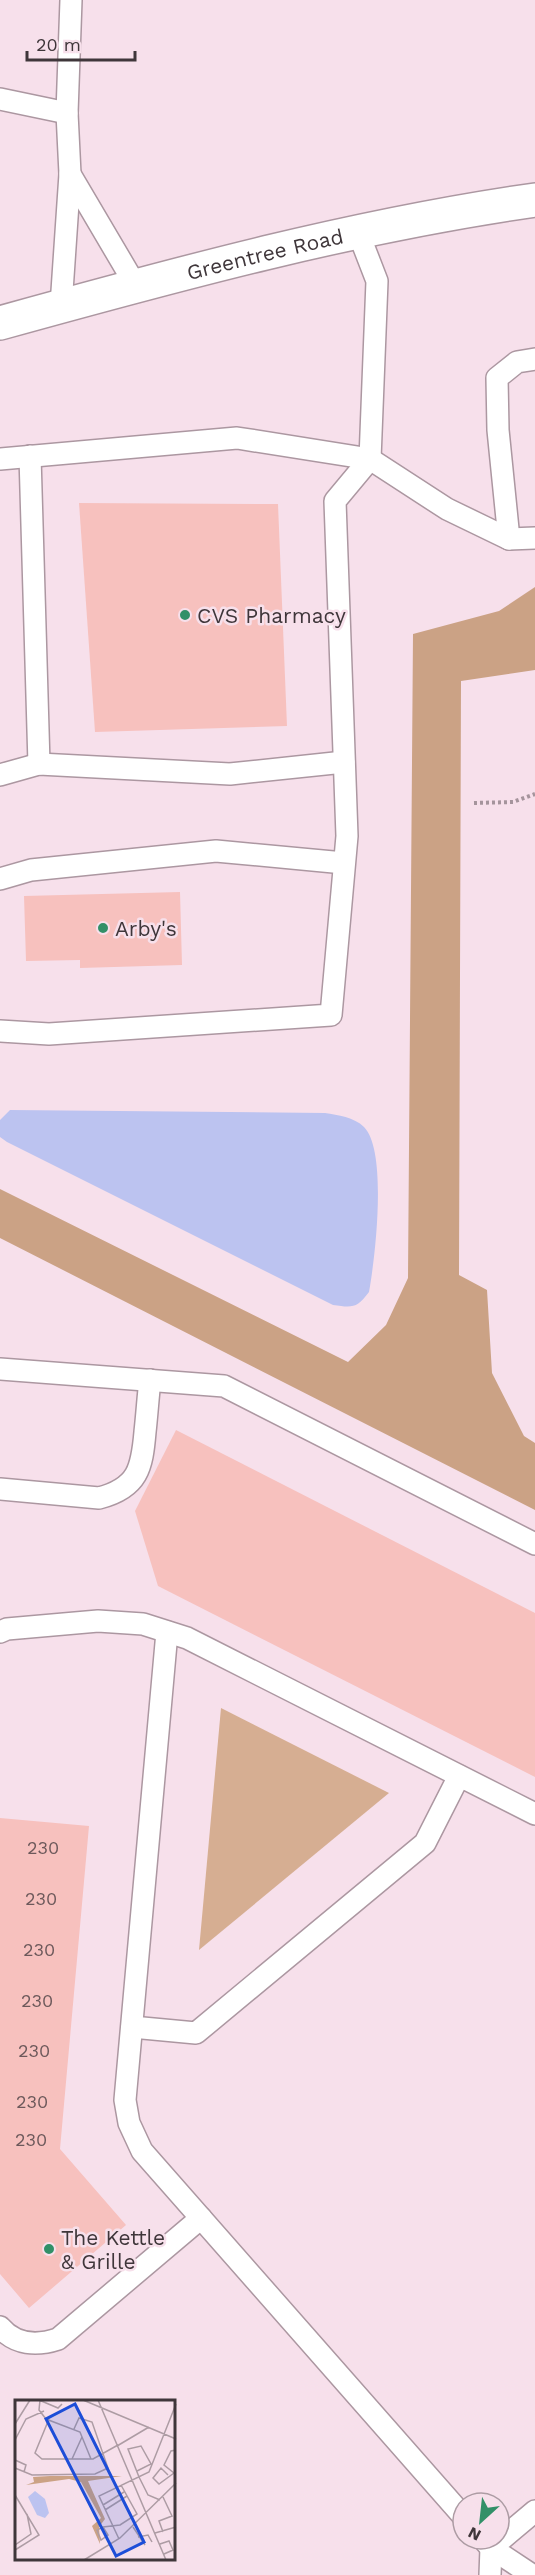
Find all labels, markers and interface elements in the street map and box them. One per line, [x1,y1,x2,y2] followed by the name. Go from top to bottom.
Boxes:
[27,24,135,62] scale bar
[36,34,81,55] text: 20 m
[184,223,346,285] street label: Greentree Road
[197,603,346,628] place label: CVS Pharmacy
[178,608,192,622] marker: CVS Pharmacy
[115,916,177,941] place label: Arby's
[96,921,110,935] marker: Arby's
[27,1837,59,1858] house number: 230
[25,1888,57,1909] house number: 230
[23,1939,55,1960] house number: 230
[21,1990,53,2011] house number: 230
[18,2040,50,2061] house number: 230
[16,2091,48,2112] house number: 230
[15,2129,47,2150] house number: 230
[61,2225,165,2274] place label: The Kettle & Grille
[42,2242,56,2256] marker: The Kettle & Grille
[15,2400,176,2560] inset map
[451,2491,511,2551] north arrow
[465,2523,484,2545] text: N

